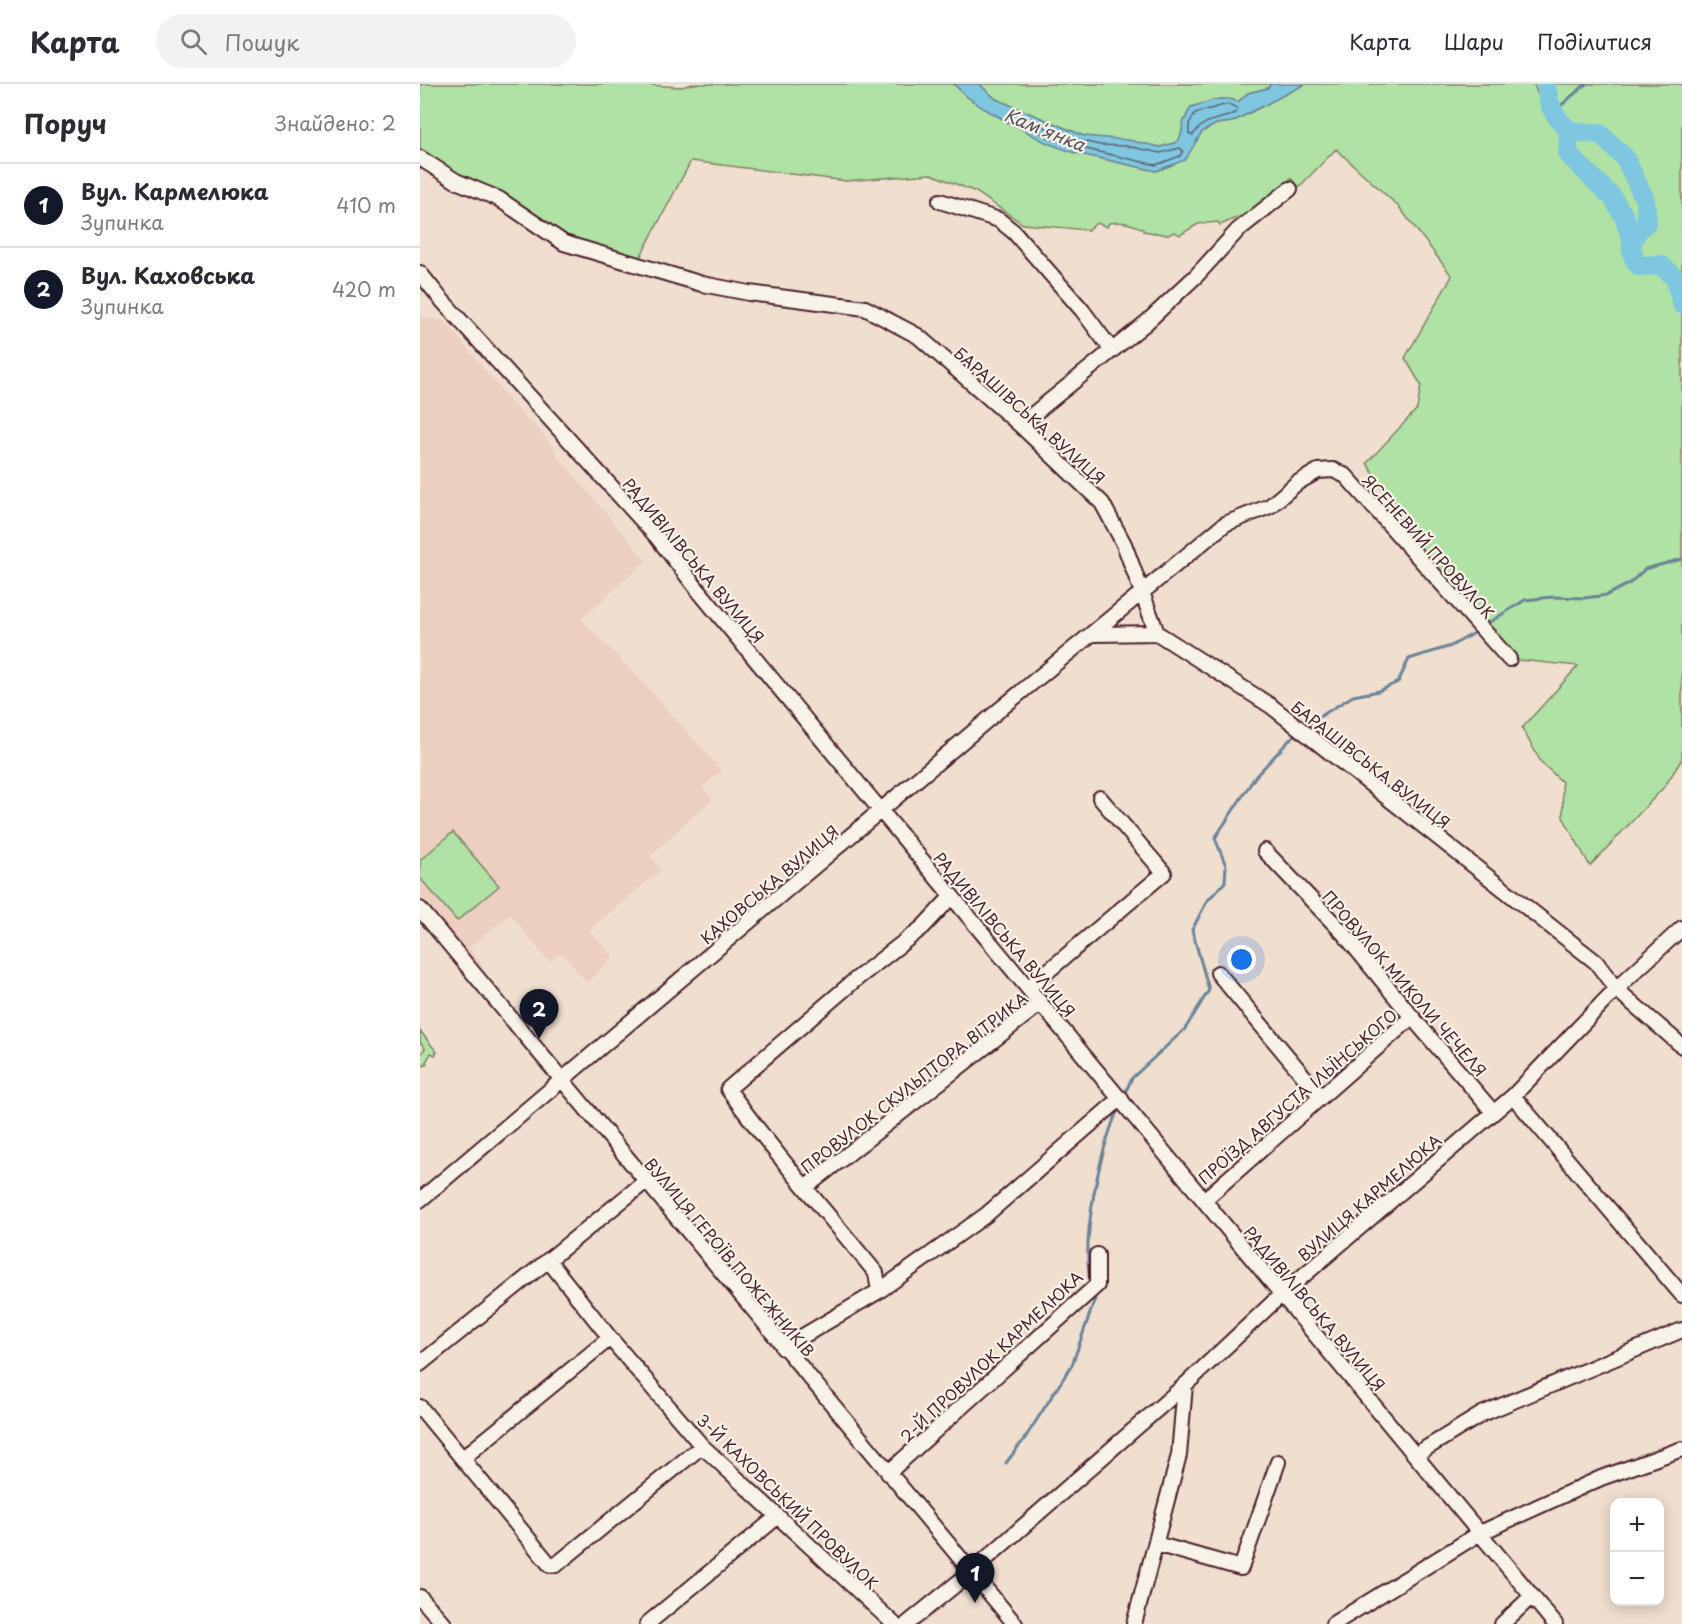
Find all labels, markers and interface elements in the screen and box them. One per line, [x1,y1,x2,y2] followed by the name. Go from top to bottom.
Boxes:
[156,14,576,68] search box
[30,20,120,63] text: Карта
[177,25,210,58] icon: search
[225,25,299,58] text: Пошук
[1349,25,1411,57] text: Карта
[1444,25,1504,57] text: Шари
[1537,25,1652,57] text: Поділитися
[1000,101,1090,158] water label: Кам'янка
[24,104,107,143] text: Поруч
[275,108,396,138] text: Знайдено: 2
[81,174,269,207] text: Вул. Кармелюка
[39,190,48,220] text: 1
[336,190,396,220] text: 410 m
[81,207,164,237] text: Зупинка
[81,258,255,291] text: Вул. Каховська
[36,274,51,304] text: 2
[332,274,396,304] text: 420 m
[81,291,164,321] text: Зупинка
[949,341,1111,489] street label: БАРАШІВСЬКА ВУЛИЦЯ
[1358,469,1500,623] street label: ЯСЕНЕВИЙ ПРОВУЛОК
[618,472,770,648] street label: РАДИВІЛІВСЬКА ВУЛИЦЯ
[1286,694,1456,834] street label: БАРАШІВСЬКА ВУЛИЦЯ
[695,819,843,949] street label: КАХОВСЬКА ВУЛИЦЯ
[929,846,1081,1022] street label: РАДИВІЛІВСЬКА ВУЛИЦЯ
[1317,885,1493,1081] street label: ПРОВУЛОК МИКОЛИ ЧЕЧЕЛЯ
[1227,945,1256,974] your location
[795,986,1033,1178] street label: ПРОВУЛОК СКУЛЬПТОРА ВІТРИКА
[520,990,558,1039] pin: 2
[1192,1003,1402,1189] street label: ПРОЇЗД АВГУСТА ІЛЬЇНСЬКОГО
[1292,1128,1446,1266] street label: ВУЛИЦЯ КАРМЕЛЮКА
[640,1152,820,1362] street label: ВУЛИЦЯ ГЕРОЇВ ПОЖЕЖНИКІВ
[1239,1220,1391,1396] street label: РАДИВІЛІВСЬКА ВУЛИЦЯ
[894,1265,1088,1447] street label: 2-Й ПРОВУЛОК КАРМЕЛЮКА
[692,1408,884,1594] street label: 3-Й КАХОВСЬКИЙ ПРОВУЛОК
[1610,1498,1664,1606] map controls
[1610,1498,1664,1552] button: +
[1610,1552,1664,1606] button: −
[956,1554,994,1603] pin: 1

